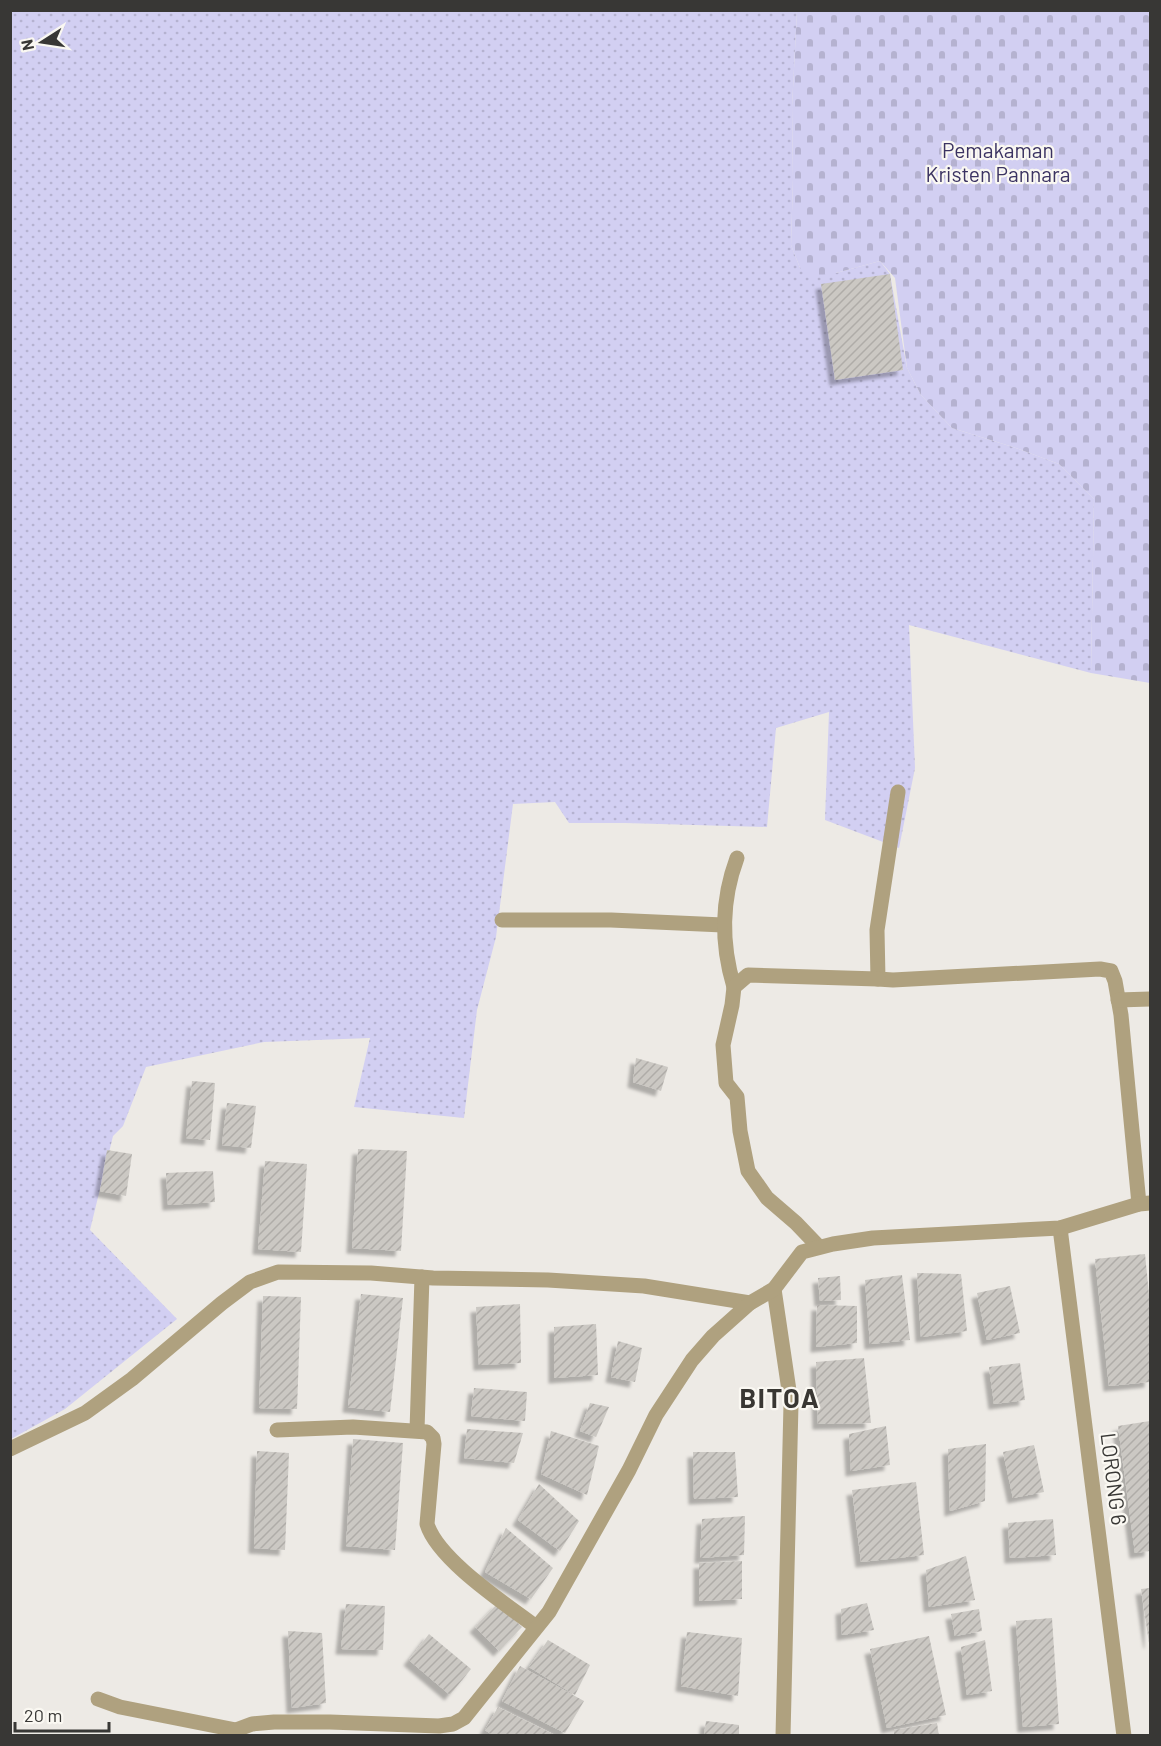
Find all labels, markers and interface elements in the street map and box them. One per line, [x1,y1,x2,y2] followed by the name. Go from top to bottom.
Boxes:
[12,12,72,72] north arrow
[16,38,37,52] text: N
[926,137,1070,186] park label: Pemakaman Kristen Pannara
[740,1381,820,1413] district label: BITOA
[1096,1431,1133,1526] street label: LORONG 6
[15,1695,110,1733] scale bar
[24,1704,62,1726] text: 20 m

